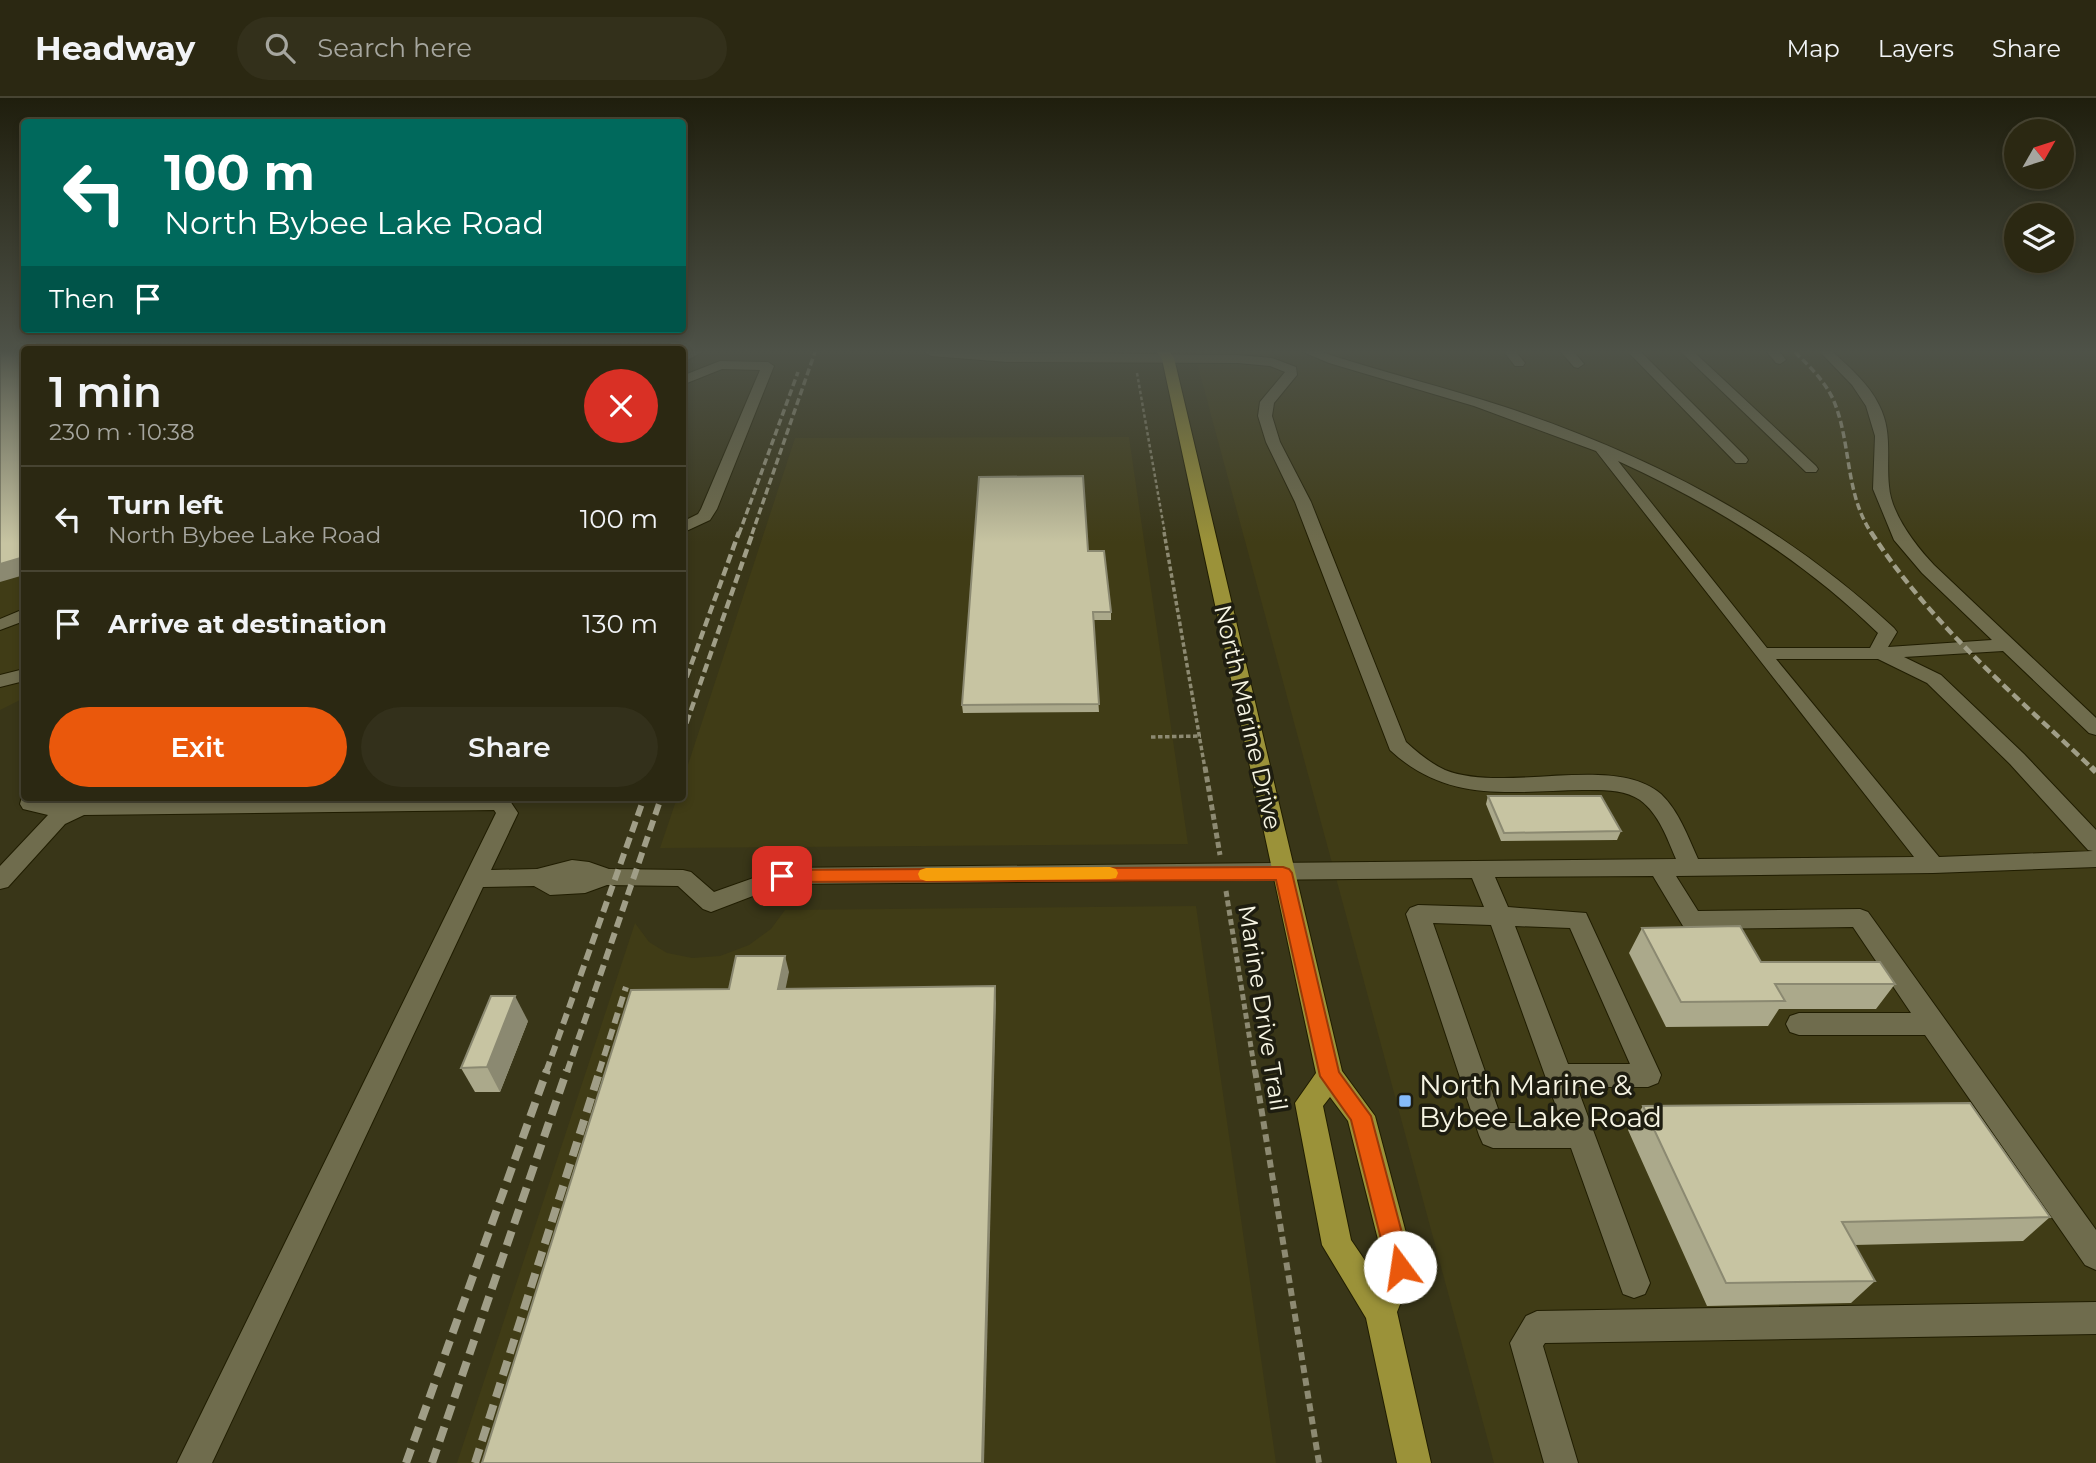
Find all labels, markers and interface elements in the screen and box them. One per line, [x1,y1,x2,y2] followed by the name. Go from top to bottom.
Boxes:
[237,17,727,80] search box
[35,28,195,68] text: Headway
[261,29,299,67] icon: search
[317,32,472,64] text: Search here
[1786,34,1840,63] text: Map
[1878,34,1954,63] text: Layers
[1992,34,2061,63] text: Share
[2004,119,2074,189] north arrow
[2004,119,2074,273] map controls
[164,143,315,202] text: 100 m
[49,147,140,238] icon: left
[164,203,544,242] text: North Bybee Lake Road
[2004,203,2074,273] button: layers
[129,280,167,318] icon: arrive
[49,283,115,315] text: Then
[49,366,162,418] text: 1 min
[584,369,658,443] button: close
[49,418,195,446] text: 230 m · 10:38
[108,489,224,521] text: Turn left
[49,500,87,538] icon: left
[580,503,658,535] text: 100 m
[108,521,381,549] text: North Bybee Lake Road
[1208,602,1288,832] street label: North Marine Drive
[49,605,87,643] icon: arrive
[108,608,387,640] text: Arrive at destination
[582,608,658,640] text: 130 m
[49,707,347,787] button: Exit
[361,707,658,787] button: Share
[752,846,812,906] pin
[763,857,801,895] icon: arrive
[1232,903,1294,1113] street label: Marine Drive Trail
[1419,1068,1662,1134] place label: North Marine & Bybee Lake Road
[1397,1093,1413,1109] marker: North Marine & Bybee Lake Road
[1363,1230,1437,1304] position arrow

